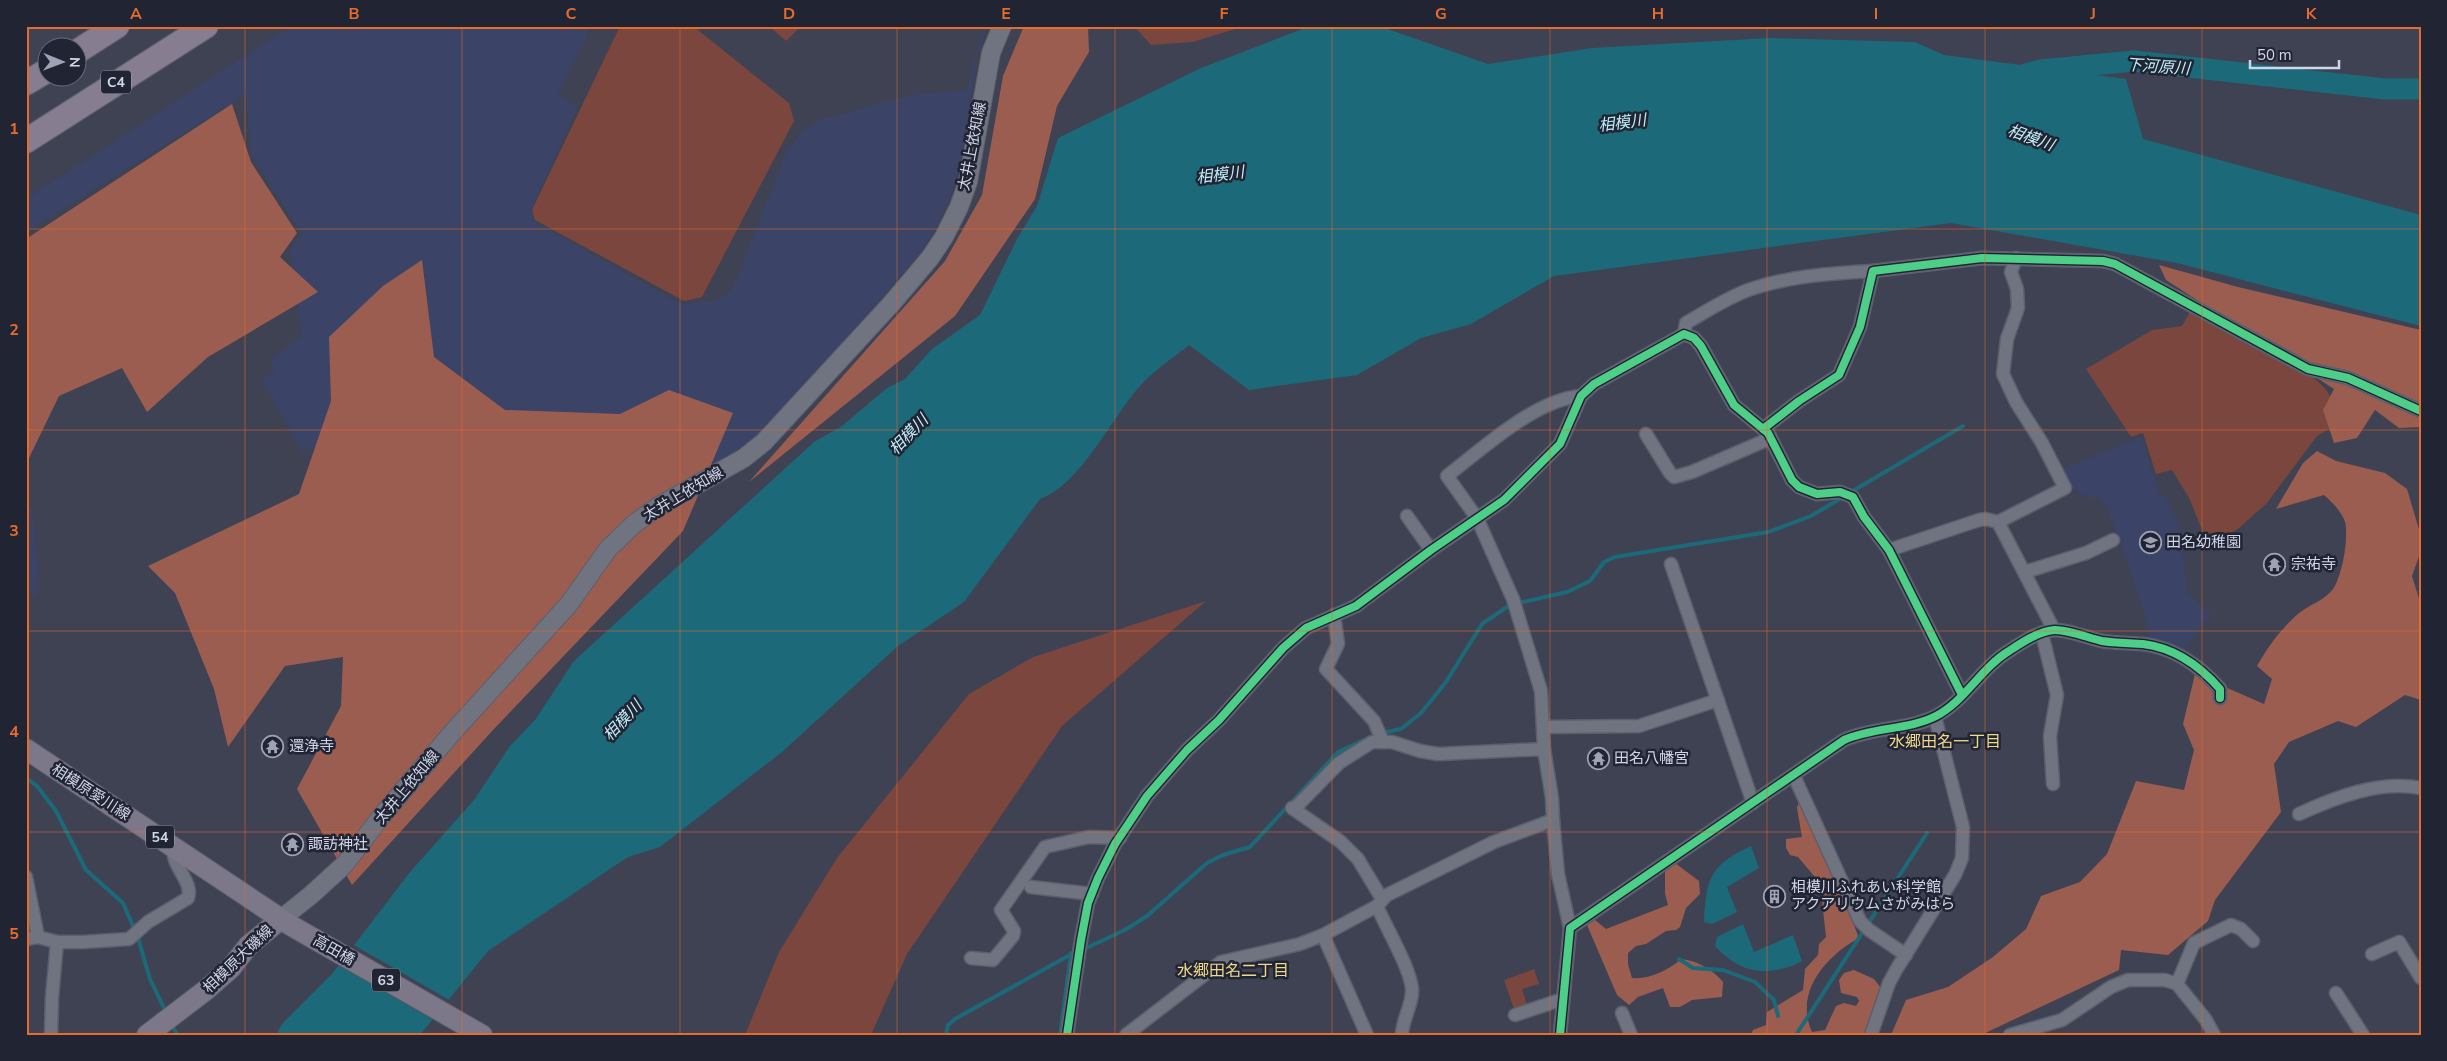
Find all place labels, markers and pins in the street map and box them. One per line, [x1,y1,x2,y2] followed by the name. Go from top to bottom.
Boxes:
[2138,530,2162,554] school or university icon: 田名幼稚園
[2166,532,2241,552] place label: 田名幼稚園
[2263,552,2287,576] temple icon: 宗祐寺
[2291,554,2336,574] place label: 宗祐寺
[261,734,285,758] temple icon: 還浄寺
[289,736,334,756] place label: 還浄寺
[1586,746,1610,770] temple icon: 田名八幡宮
[1614,748,1689,768] place label: 田名八幡宮
[280,832,304,856] temple icon: 諏訪神社
[308,834,368,854] place label: 諏訪神社
[1791,877,1955,914] place label: 相模川ふれあい科学館 アクアリウムさがみはら
[1763,884,1787,908] building icon: 相模川ふれあい科学館 アクアリウムさがみはら

